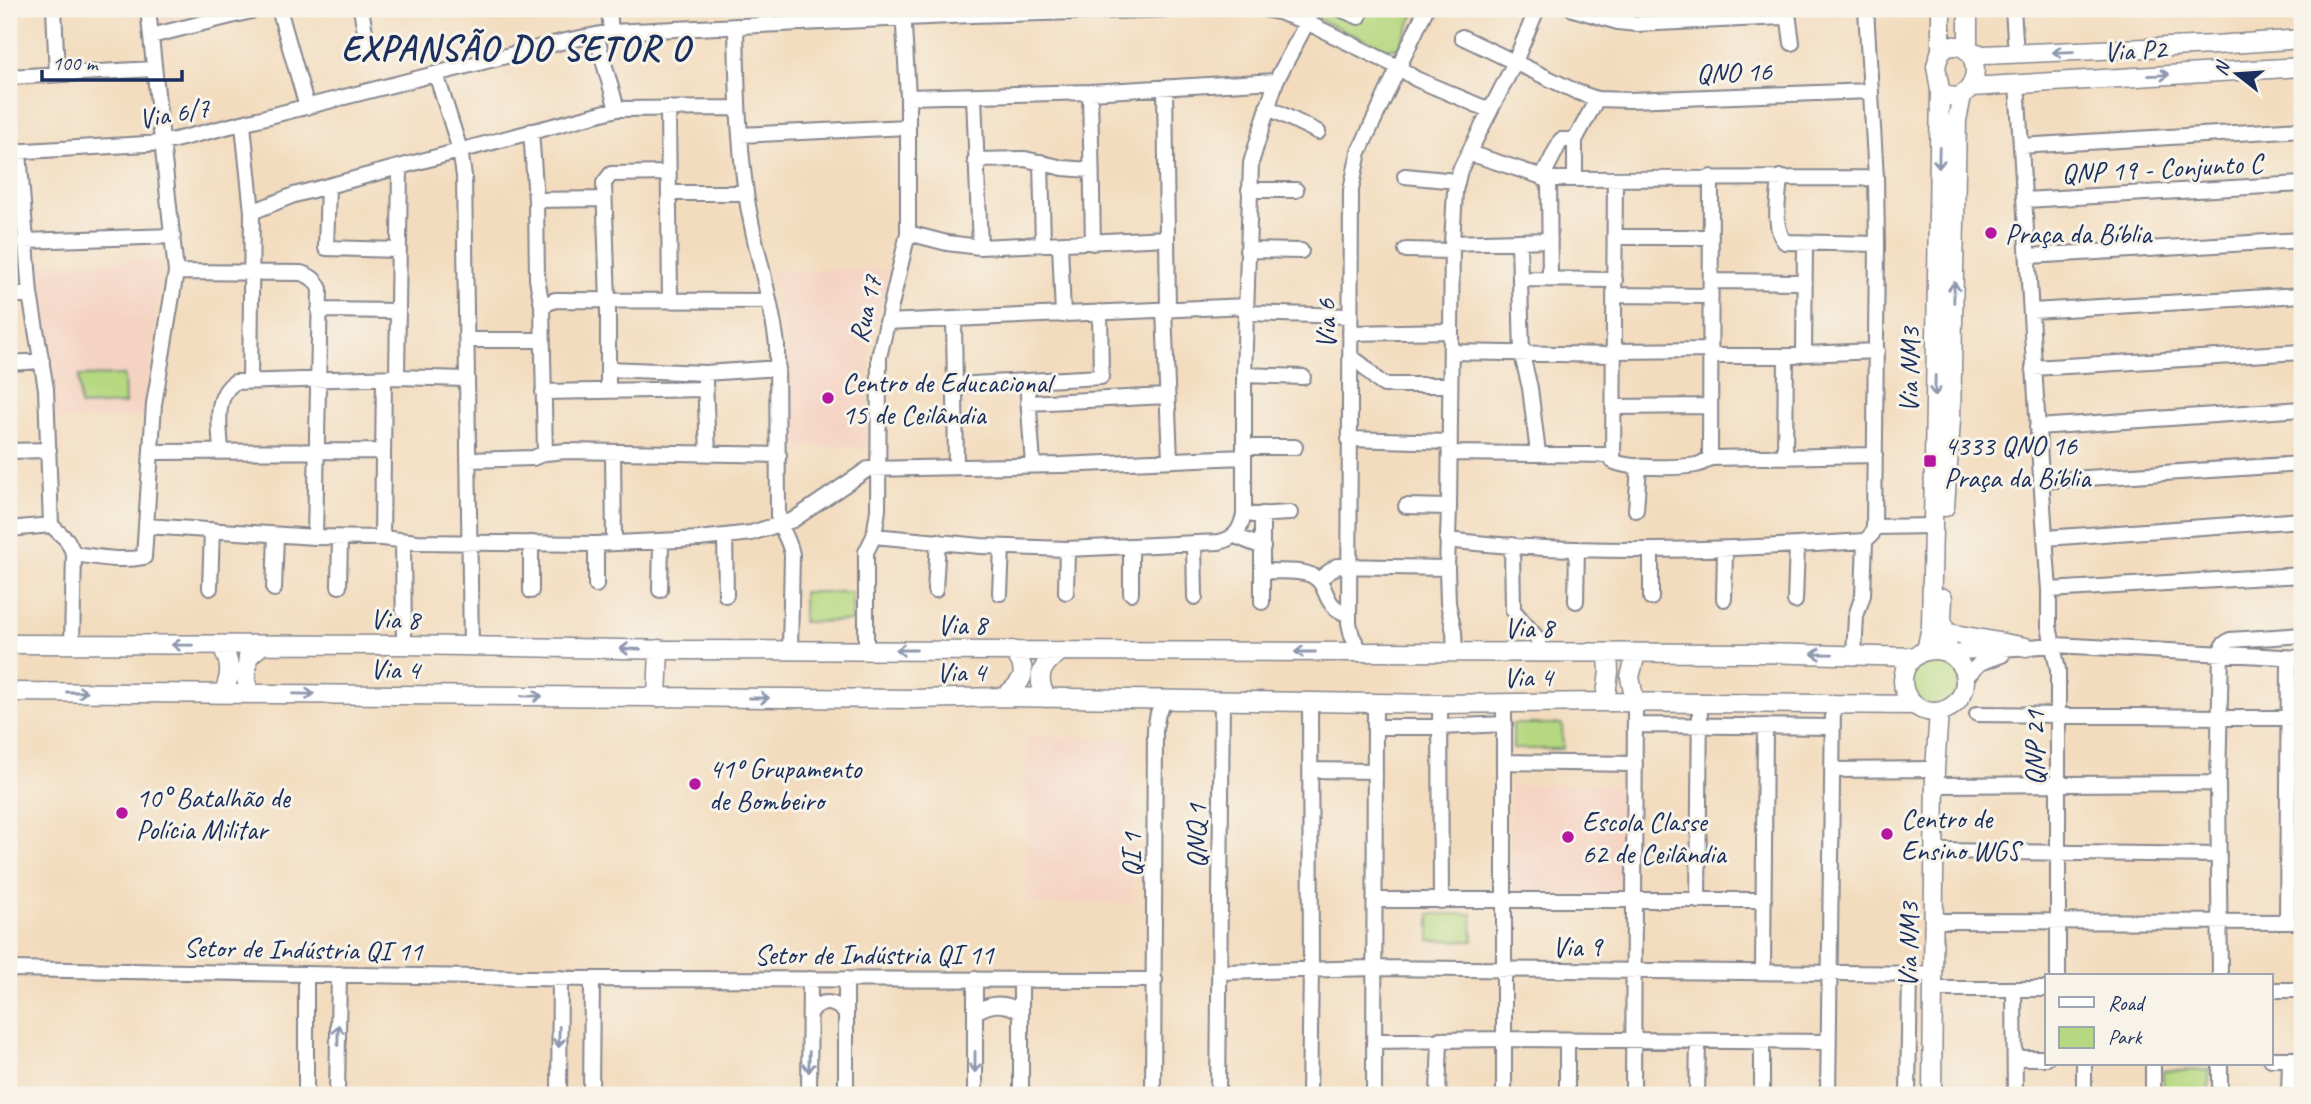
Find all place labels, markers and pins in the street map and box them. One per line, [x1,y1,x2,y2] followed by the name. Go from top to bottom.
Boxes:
[2005,216,2153,251] place label: Praça da Bíblia
[1983,225,1999,241] marker: Praça da Bíblia
[842,365,1057,432] place label: Centro de Educacional 15 de Ceilândia
[820,390,836,406] marker: Centro de Educacional 15 de Ceilândia
[1944,428,2092,495] place label: 4333 QNO 16 Praça da Bíblia
[1922,453,1938,469] marker: 4333 QNO 16 Praça da Bíblia
[709,751,863,818] place label: 41º Grupamento de Bombeiro
[687,776,703,792] marker: 41º Grupamento de Bombeiro
[136,780,292,847] place label: 10° Batalhão de Polícia Militar
[1901,801,2024,868] place label: Centro de Ensino WGS
[1582,804,1727,871] place label: Escola Classe 62 de Ceilândia
[114,805,130,821] marker: 10° Batalhão de Polícia Militar
[1879,826,1895,842] marker: Centro de Ensino WGS
[1560,829,1576,845] marker: Escola Classe 62 de Ceilândia

